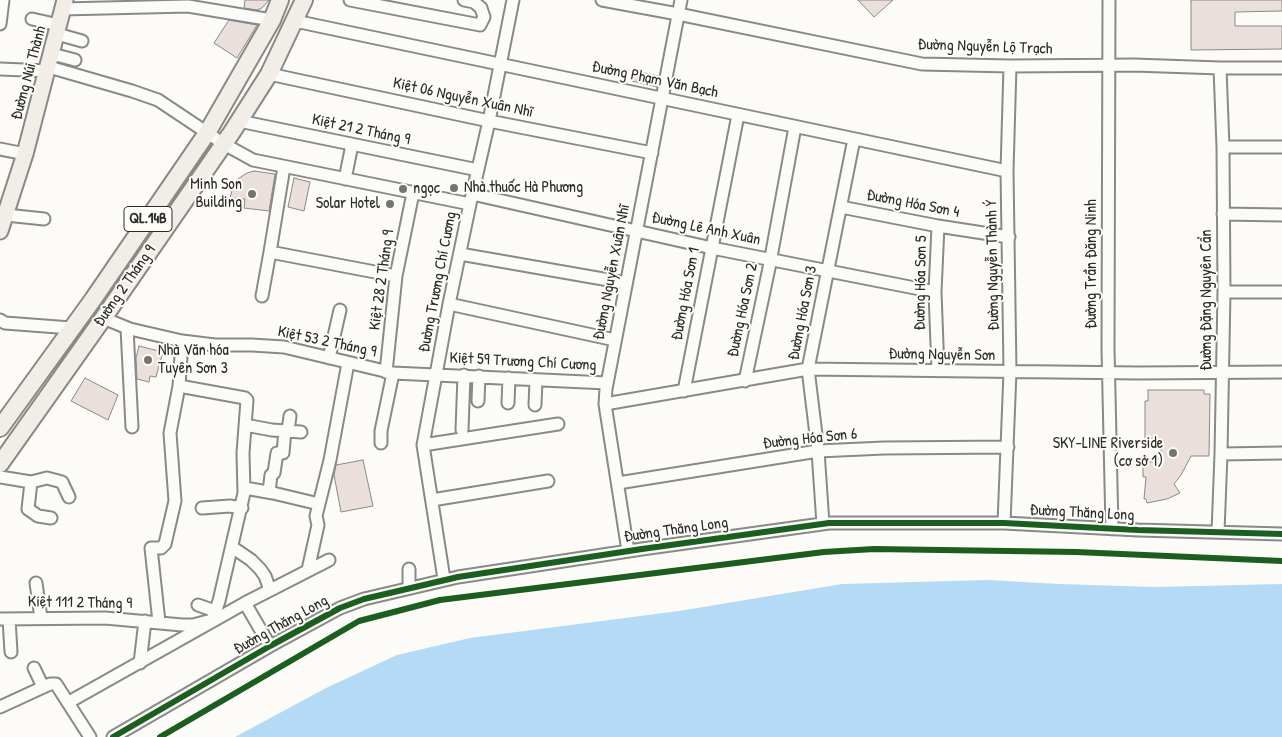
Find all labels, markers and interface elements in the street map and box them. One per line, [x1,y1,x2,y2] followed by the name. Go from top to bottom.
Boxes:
[7,24,51,122] street label: Đường Núi Thành
[917,35,1053,59] street label: Đường Nguyễn Lộ Trạch
[590,57,720,103] street label: Đường Phạm Văn Bạch
[391,74,535,122] street label: Kiệt 06 Nguyễn Xuân Nhĩ
[310,110,412,150] street label: Kiệt 21 2 Tháng 9
[190,175,242,213] place label: Minh Son Building
[464,178,583,198] place label: Nhà thuốc Hà Phương
[413,179,440,199] place label: ngọc
[448,182,460,194] marker: Nhà thuốc Hà Phương
[397,183,409,195] marker: ngọc
[865,186,961,222] street label: Đường Hóa Sơn 4
[246,188,258,200] marker: Minh Son Building
[316,194,380,214] place label: Solar Hotel
[384,198,396,210] marker: Solar Hotel
[982,199,1004,331] street label: Đường Nguyễn Thành Ý
[1082,199,1102,329] street label: Đường Trần Đăng Ninh
[589,203,635,341] street label: Đường Nguyễn Xuân Nhĩ
[124,206,172,232] road number: QL.14B
[650,208,762,250] street label: Đường Lê Anh Xuân
[415,210,461,354] street label: Đường Trương Chí Cương
[365,229,399,331] street label: Kiệt 28 2 Tháng 9
[1197,229,1217,371] street label: Đường Đặng Nguyên Cẩn
[911,235,931,331] street label: Đường Hóa Sơn 5
[90,241,160,331] street label: Đường 2 Tháng 9
[668,246,704,342] street label: Đường Hóa Sơn 1
[724,261,762,359] street label: Đường Hóa Sơn 2
[784,264,822,362] street label: Đường Hóa Sơn 3
[276,322,378,362] street label: Kiệt 53 2 Tháng 9
[158,341,229,379] place label: Nhà Văn hóa Tuyên Sơn 3
[888,344,996,366] street label: Đường Nguyễn Sơn
[449,349,597,375] street label: Kiệt 59 Trương Chí Cương
[142,354,154,366] marker: Nhà Văn hóa Tuyên Sơn 3
[762,425,858,453] street label: Đường Hóa Sơn 6
[1053,434,1163,472] place label: SKY-LINE Riverside (cơ sở 1)
[1167,447,1179,459] marker: SKY-LINE Riverside (cơ sở 1)
[1029,501,1135,525] street label: Đường Thăng Long
[623,513,729,547] street label: Đường Thăng Long
[230,591,332,659] street label: Đường Thăng Long
[28,592,132,614] street label: Kiệt 111 2 Tháng 9

